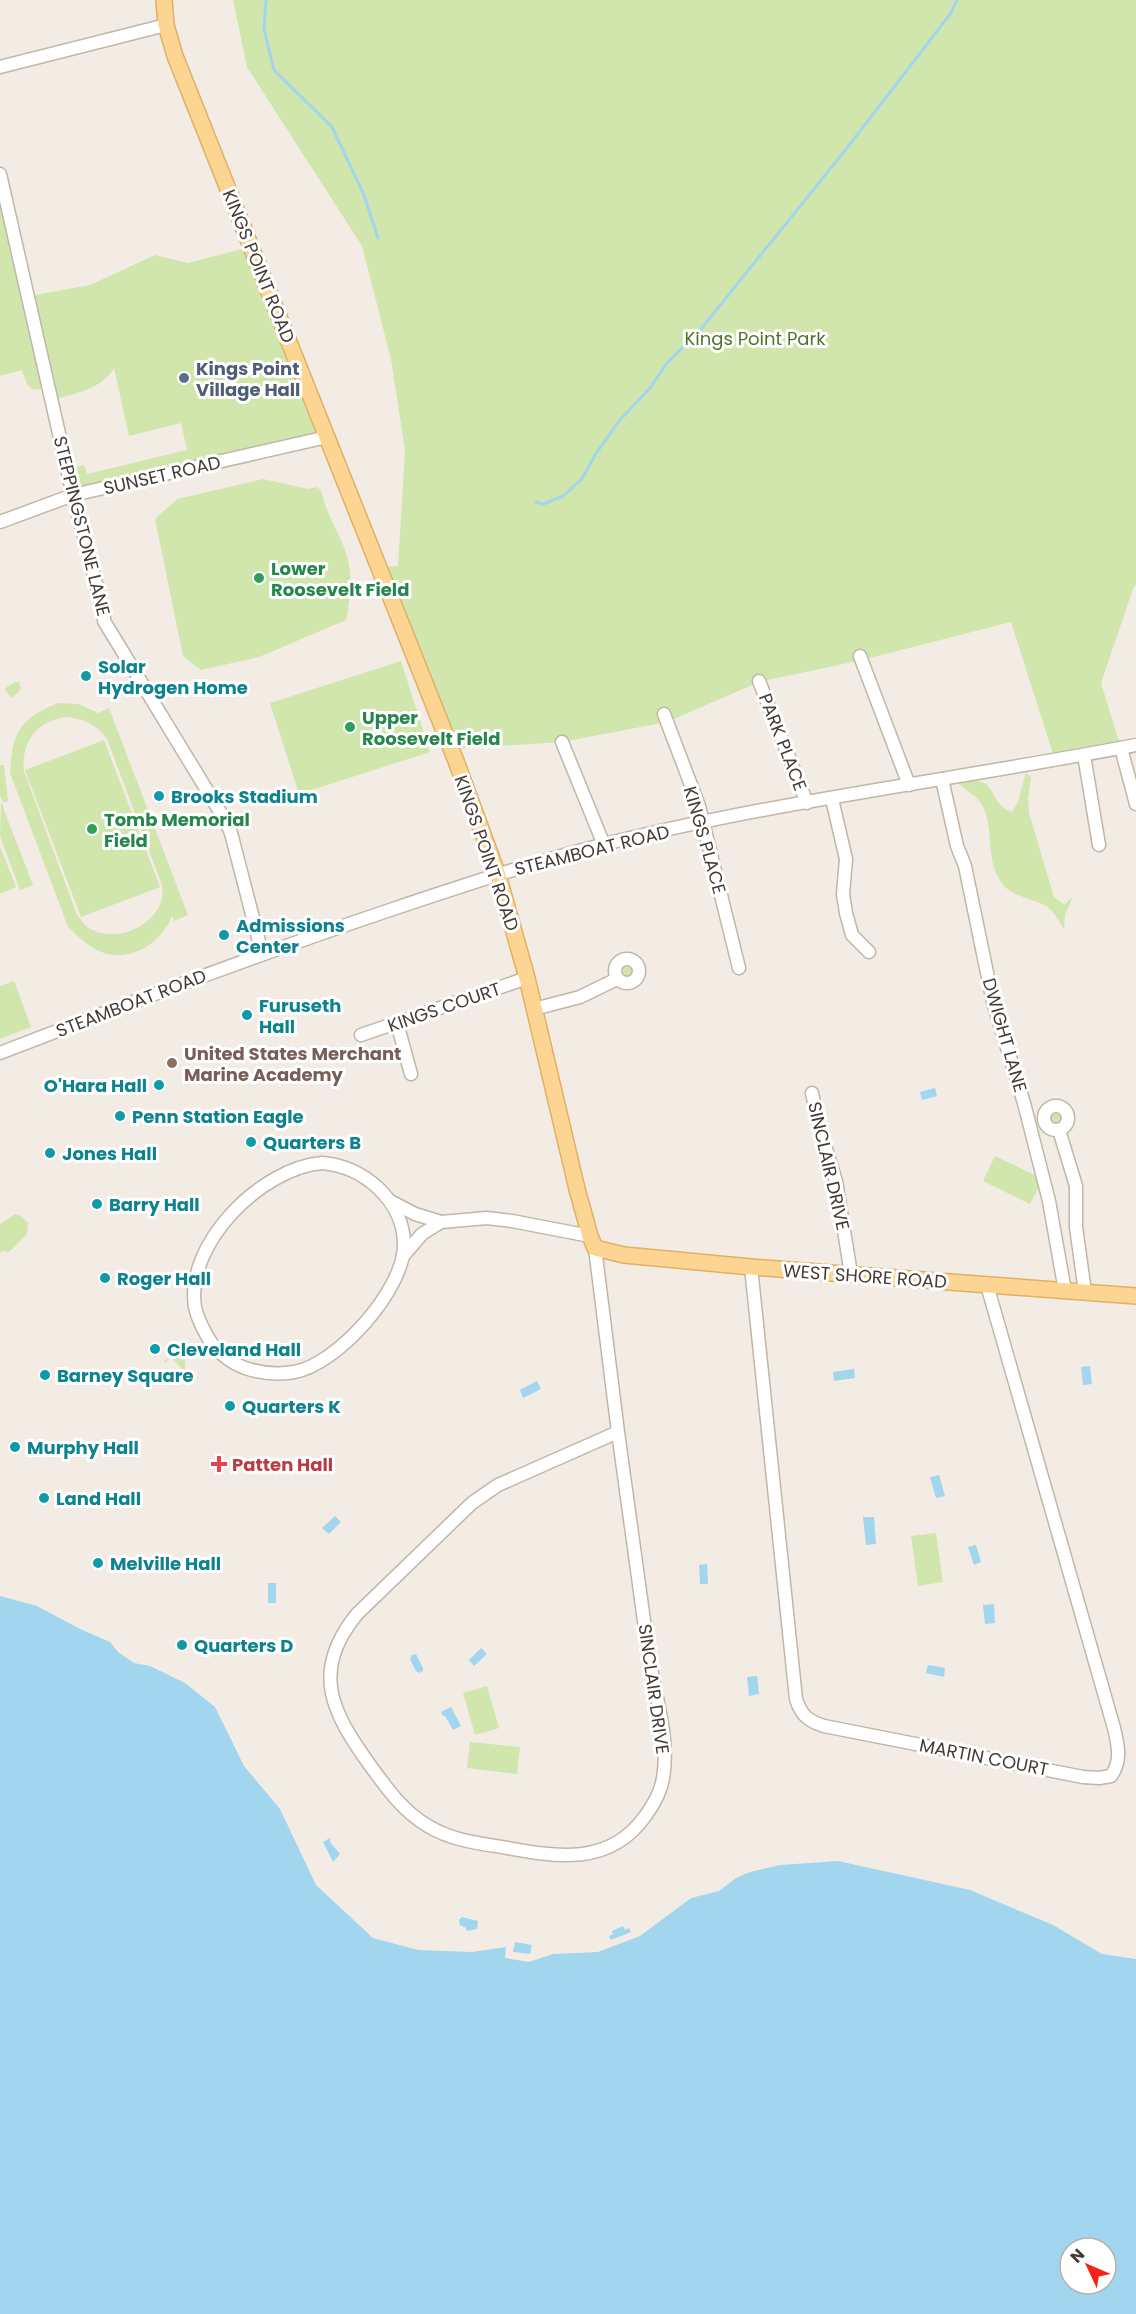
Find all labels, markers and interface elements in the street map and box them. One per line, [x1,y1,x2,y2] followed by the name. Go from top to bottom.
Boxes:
[217,186,301,346] street label: KINGS POINT ROAD
[685,326,826,351] park label: Kings Point Park
[196,356,300,402] place label: Kings Point Village Hall
[177,371,191,385] marker: Kings Point Village Hall
[48,434,116,618] street label: STEPPINGSTONE LANE
[101,449,223,501] street label: SUNSET ROAD
[271,556,409,602] place label: Lower Roosevelt Field
[252,571,266,585] marker: Lower Roosevelt Field
[98,654,248,700] place label: Solar Hydrogen Home
[79,669,93,683] marker: Solar Hydrogen Home
[753,690,813,794] street label: PARK PLACE
[362,705,500,751] place label: Upper Roosevelt Field
[343,720,357,734] marker: Upper Roosevelt Field
[449,772,525,934] street label: KINGS POINT ROAD
[678,783,732,897] street label: KINGS PLACE
[171,784,318,809] place label: Brooks Stadium
[152,789,166,803] marker: Brooks Stadium
[104,807,250,853] place label: Tomb Memorial Field
[512,819,672,881] street label: STEAMBOAT ROAD
[85,822,99,836] marker: Tomb Memorial Field
[236,913,345,959] place label: Admissions Center
[217,928,231,942] marker: Admissions Center
[52,963,210,1043] street label: STEAMBOAT ROAD
[977,975,1033,1095] street label: DWIGHT LANE
[384,976,504,1038] street label: KINGS COURT
[259,993,341,1039] place label: Furuseth Hall
[240,1008,254,1022] marker: Furuseth Hall
[184,1041,401,1087] place label: United States Merchant Marine Academy
[165,1056,179,1070] marker: United States Merchant Marine Academy
[44,1073,147,1098] place label: O'Hara Hall
[152,1078,166,1092] marker: O'Hara Hall
[802,1099,856,1233] street label: SINCLAIR DRIVE
[132,1104,304,1129] place label: Penn Station Eagle
[113,1109,127,1123] marker: Penn Station Eagle
[263,1130,361,1155] place label: Quarters B
[244,1135,258,1149] marker: Quarters B
[62,1141,157,1166] place label: Jones Hall
[43,1146,57,1160] marker: Jones Hall
[109,1192,200,1217] place label: Barry Hall
[90,1197,104,1211] marker: Barry Hall
[782,1258,948,1294] street label: WEST SHORE ROAD
[117,1266,211,1291] place label: Roger Hall
[98,1271,112,1285] marker: Roger Hall
[167,1337,301,1362] place label: Cleveland Hall
[148,1342,162,1356] marker: Cleveland Hall
[57,1363,194,1388] place label: Barney Square
[38,1368,52,1382] marker: Barney Square
[242,1394,341,1419] place label: Quarters K
[223,1399,237,1413] marker: Quarters K
[27,1435,139,1460] place label: Murphy Hall
[8,1440,22,1454] marker: Murphy Hall
[232,1452,333,1477] place label: Patten Hall
[210,1455,228,1473] marker: Patten Hall
[56,1486,141,1511] place label: Land Hall
[37,1491,51,1505] marker: Land Hall
[110,1551,221,1576] place label: Melville Hall
[91,1556,105,1570] marker: Melville Hall
[632,1622,676,1756] street label: SINCLAIR DRIVE
[194,1633,293,1658] place label: Quarters D
[175,1638,189,1652] marker: Quarters D
[917,1732,1051,1782] street label: MARTIN COURT
[1058,2236,1118,2296] north arrow
[1065,2244,1090,2268] text: N

